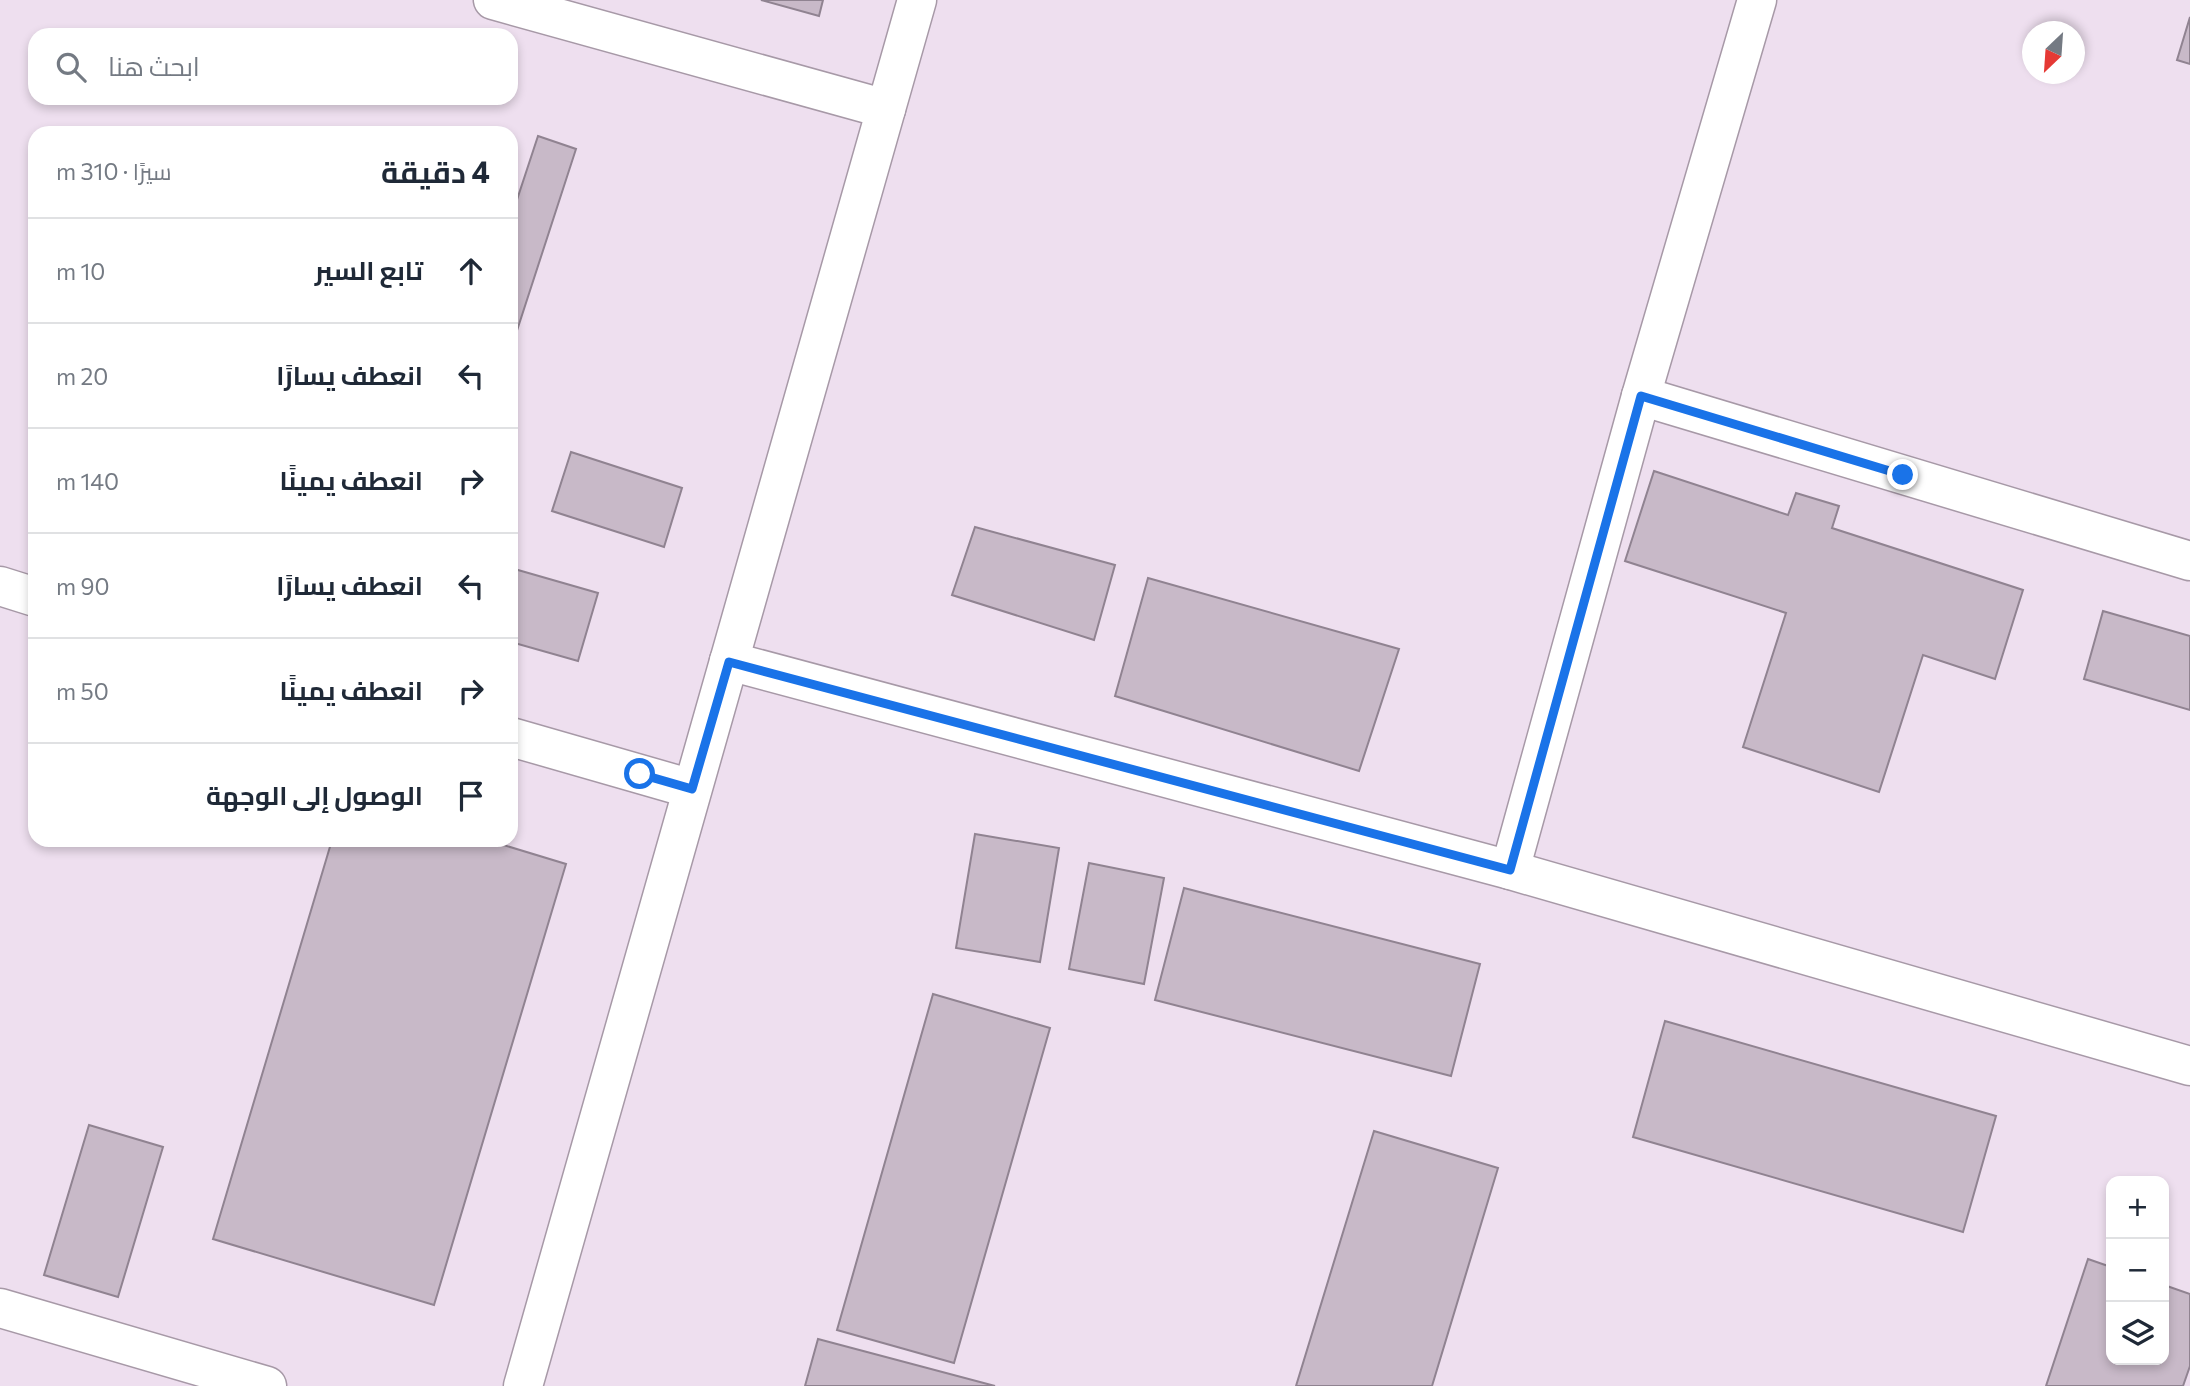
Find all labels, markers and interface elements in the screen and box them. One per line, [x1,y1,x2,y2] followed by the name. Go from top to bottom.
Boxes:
[2022,21,2085,84] north arrow
[28,28,518,105] search box
[52,48,90,86] icon: search
[108,50,200,81] text: ابحث هنا
[381,152,490,189] text: 4 دقيقة
[56,157,172,185] text: سيرًا · 310 m
[452,252,490,290] icon: ahead
[315,254,423,285] text: تابع السير
[56,257,105,285] text: 10 m
[452,357,490,395] icon: left
[276,359,423,390] text: انعطف يسارًا
[56,362,108,390] text: 20 m
[1887,459,1918,490] route end
[452,462,490,500] icon: right
[279,464,423,495] text: انعطف يمينًا
[56,467,119,495] text: 140 m
[452,567,490,605] icon: left
[276,569,423,600] text: انعطف يسارًا
[56,572,109,600] text: 90 m
[452,672,490,710] icon: right
[279,674,423,705] text: انعطف يمينًا
[56,677,109,705] text: 50 m
[624,758,655,789] route start
[452,777,490,815] icon: arrive
[206,779,423,810] text: الوصول إلى الوجهة
[2106,1176,2169,1365] map controls
[2106,1176,2169,1239] button: +
[2106,1239,2169,1302] button: −
[2106,1302,2169,1365] button: layers

